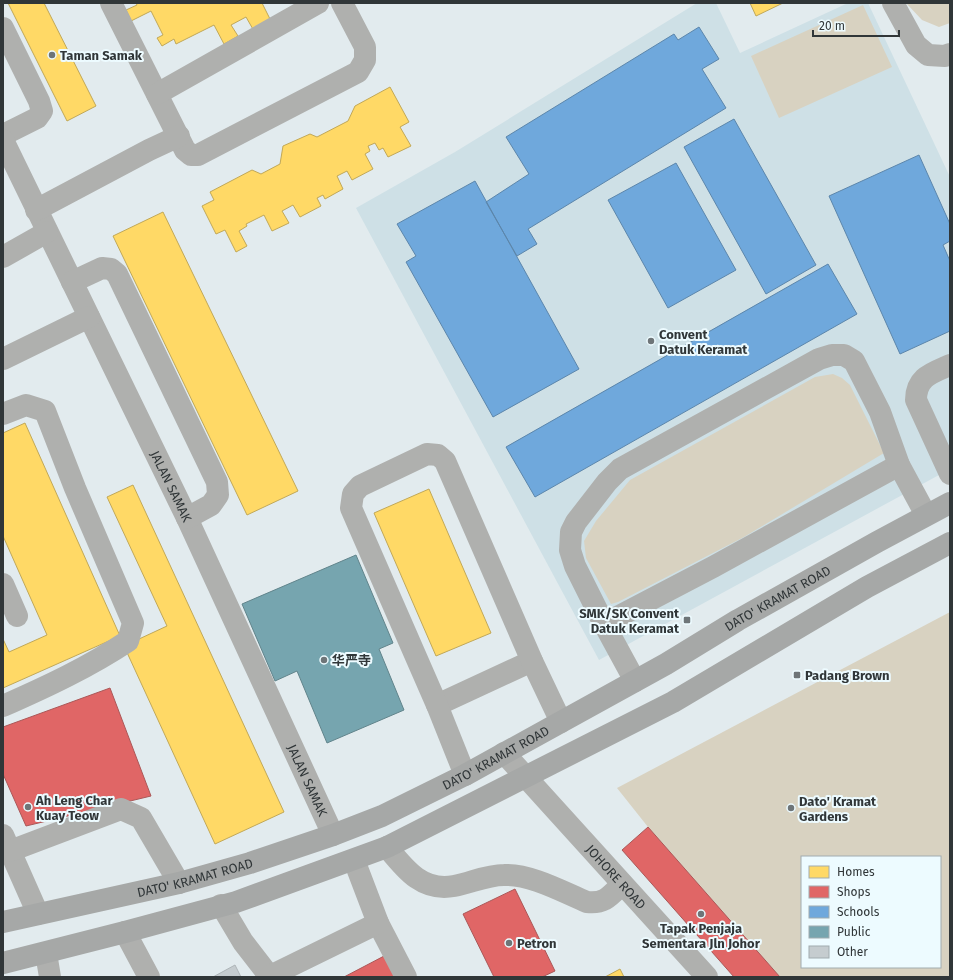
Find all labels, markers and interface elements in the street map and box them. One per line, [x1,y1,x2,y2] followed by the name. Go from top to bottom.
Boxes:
[813,12,899,38] scale bar
[819,19,845,33] text: 20 m
[60,48,143,63] place label: Taman Samak
[47,50,57,60] marker: Taman Samak
[659,327,748,357] place label: Convent Datuk Keramat
[646,336,656,346] marker: Convent Datuk Keramat
[147,448,195,525] street label: JALAN SAMAK
[722,563,833,634] street label: DATO' KRAMAT ROAD
[579,606,680,636] place label: SMK/SK Convent Datuk Keramat
[682,615,692,625] marker: SMK/SK Convent Datuk Keramat
[332,653,371,668] place label: 华严寺
[319,655,329,665] marker: 华严寺
[805,668,890,683] place label: Padang Brown
[792,670,802,680] marker: Padang Brown
[440,723,552,793] street label: DATO' KRAMAT ROAD
[284,742,330,819] street label: JALAN SAMAK
[35,793,113,823] place label: Ah Leng Char Kuay Teow
[799,794,877,824] place label: Dato' Kramat Gardens
[23,802,33,812] marker: Ah Leng Char Kuay Teow
[786,803,796,813] marker: Dato' Kramat Gardens
[583,842,649,912] street label: JOHORE ROAD
[136,856,255,900] street label: DATO' KRAMAT ROAD
[801,856,941,968] legend
[837,865,875,879] text: Homes
[837,885,871,899] text: Shops
[837,905,880,919] text: Schools
[696,909,706,919] marker: Tapak Penjaja Sementara Jln Johor
[642,921,761,951] place label: Tapak Penjaja Sementara Jln Johor
[837,925,871,939] text: Public
[517,936,557,951] place label: Petron
[504,938,514,948] marker: Petron
[837,945,868,959] text: Other

